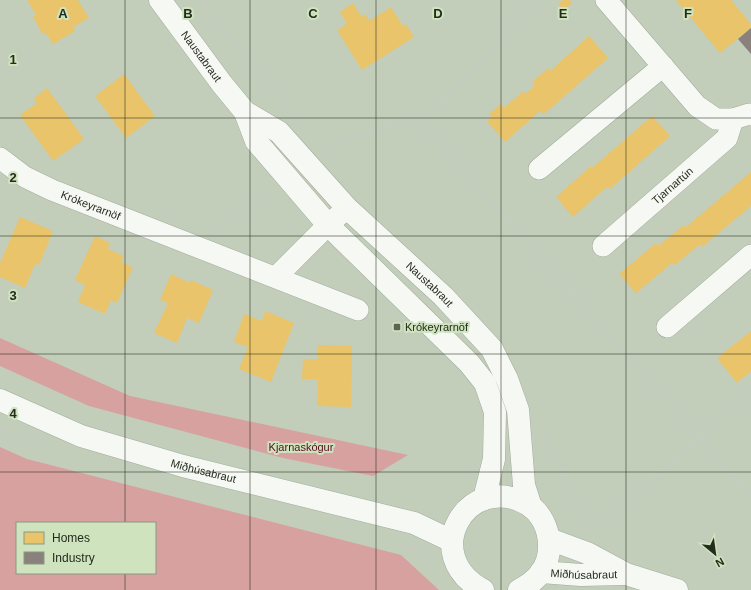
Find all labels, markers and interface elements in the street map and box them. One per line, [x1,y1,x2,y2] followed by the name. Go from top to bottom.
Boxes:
[58,6,68,21] text: A
[183,6,193,21] text: B
[308,6,318,21] text: C
[433,6,443,21] text: D
[559,6,568,21] text: E
[684,6,692,21] text: F
[179,29,224,84] street label: Naustabraut
[9,52,17,67] text: 1
[650,165,695,207] street label: Tjarnartún
[9,170,17,185] text: 2
[59,188,123,223] street label: Krókeyrarnöf
[404,259,456,309] street label: Naustabraut
[9,288,17,303] text: 3
[405,321,469,333] place label: Krókeyrarnöf
[392,322,402,332] marker: Krókeyrarnöf
[9,406,17,421] text: 4
[269,441,334,453] park label: Kjarnaskógur
[169,457,237,485] street label: Miðhúsabraut
[16,522,156,574] legend
[52,531,90,545] text: Homes
[695,534,735,574] north arrow
[52,551,95,565] text: Industry
[713,556,726,570] text: N
[550,567,617,581] street label: Miðhúsabraut

